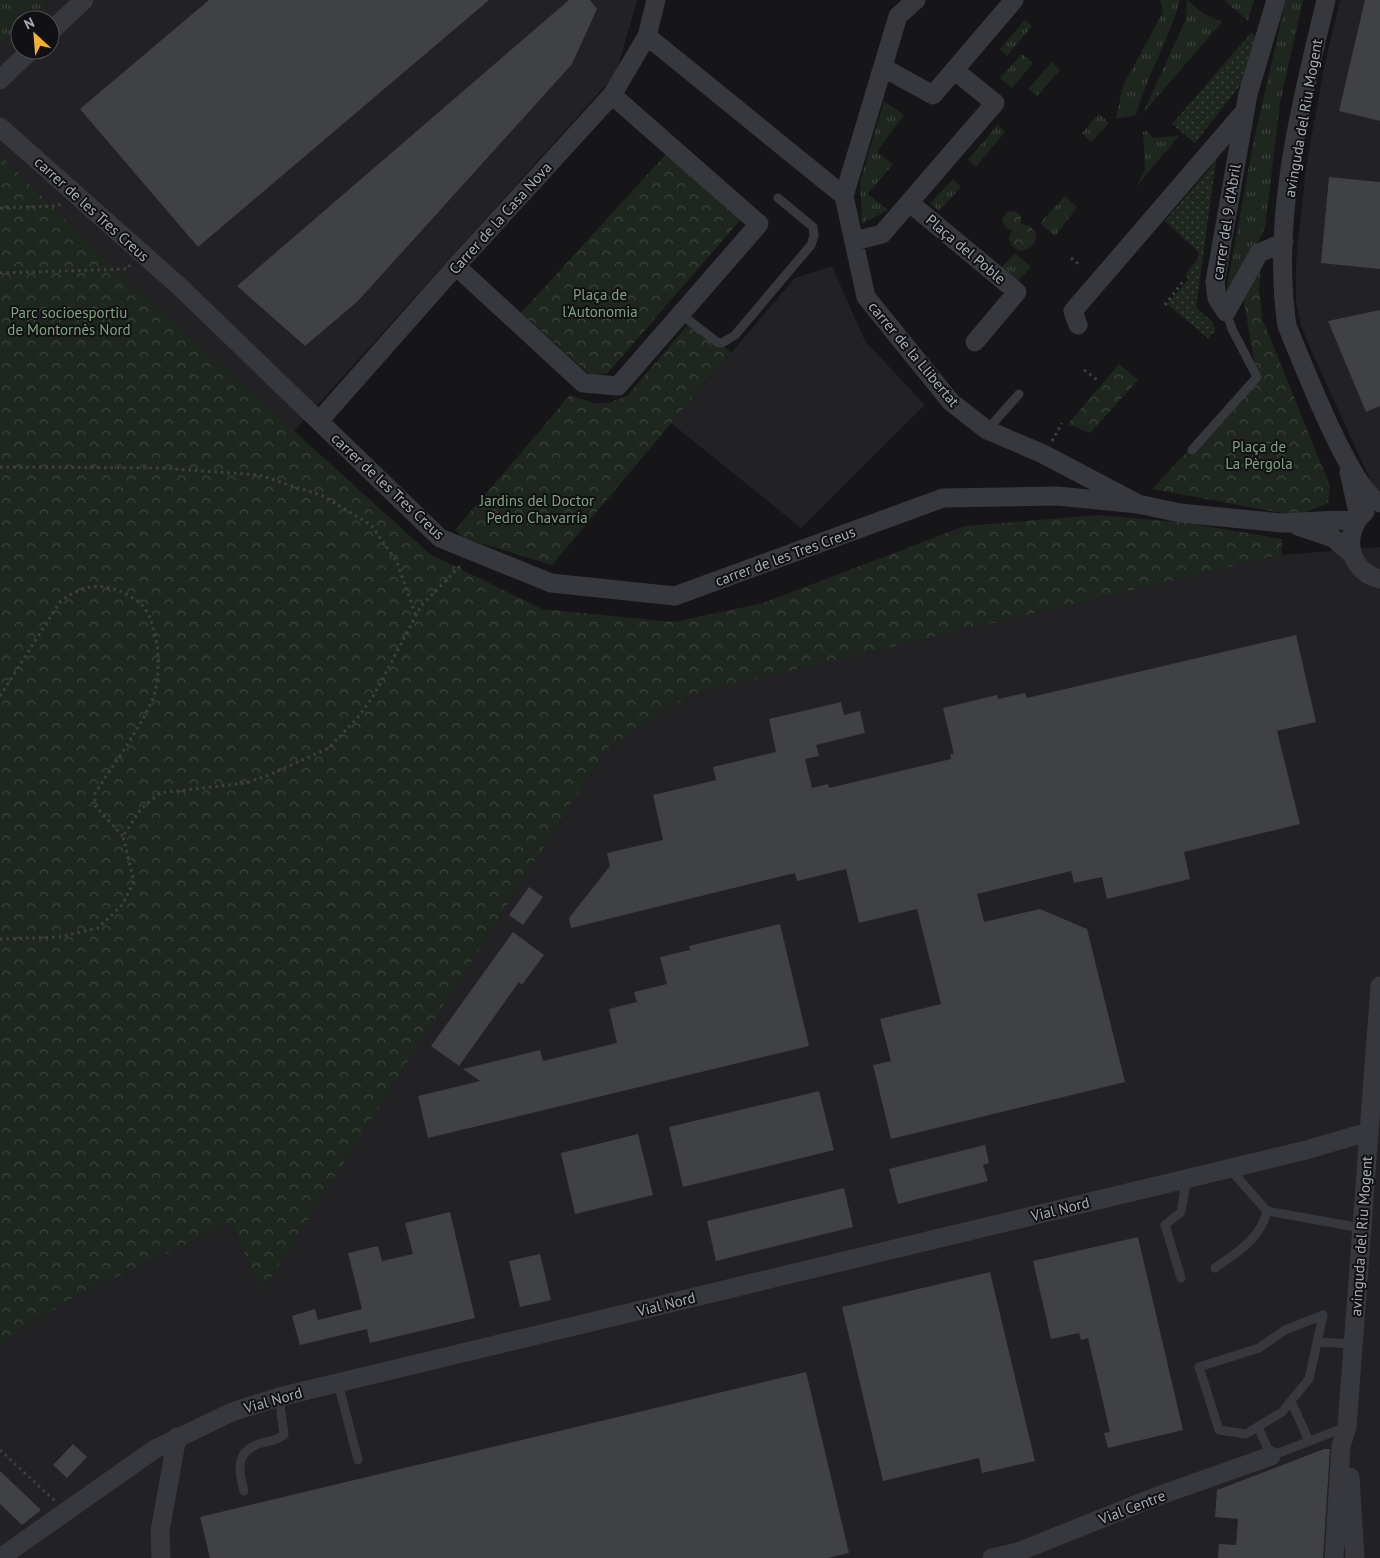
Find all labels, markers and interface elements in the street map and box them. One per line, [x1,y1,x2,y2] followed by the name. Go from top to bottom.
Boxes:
[10,10,60,60] north arrow
[21,13,37,33] text: N
[1280,37,1326,199] street label: avinguda del Riu Mogent
[31,152,153,266] street label: carrer de les Tres Creus
[445,158,555,278] street label: Carrer de la Casa Nova
[1207,162,1245,281] street label: carrer del 9 d'Abril
[922,210,1010,288] street label: Plaça del Poble
[562,285,638,321] park label: Plaça de l'Autonomia
[864,297,964,411] street label: carrer de la Llibertat
[7,303,131,339] park label: Parc socioesportiu de Montornès Nord
[327,429,449,543] street label: carrer de les Tres Creus
[1225,437,1293,473] park label: Plaça de La Pèrgola
[479,491,594,527] park label: Jardins del Doctor Pedro Chavarría
[712,522,858,590] street label: carrer de les Tres Creus
[1346,1155,1376,1317] street label: avinguda del Riu Mogent
[1028,1193,1091,1226] street label: Vial Nord
[634,1288,697,1321] street label: Vial Nord
[241,1383,304,1418] street label: Vial Nord
[1095,1486,1168,1529] street label: Vial Centre

